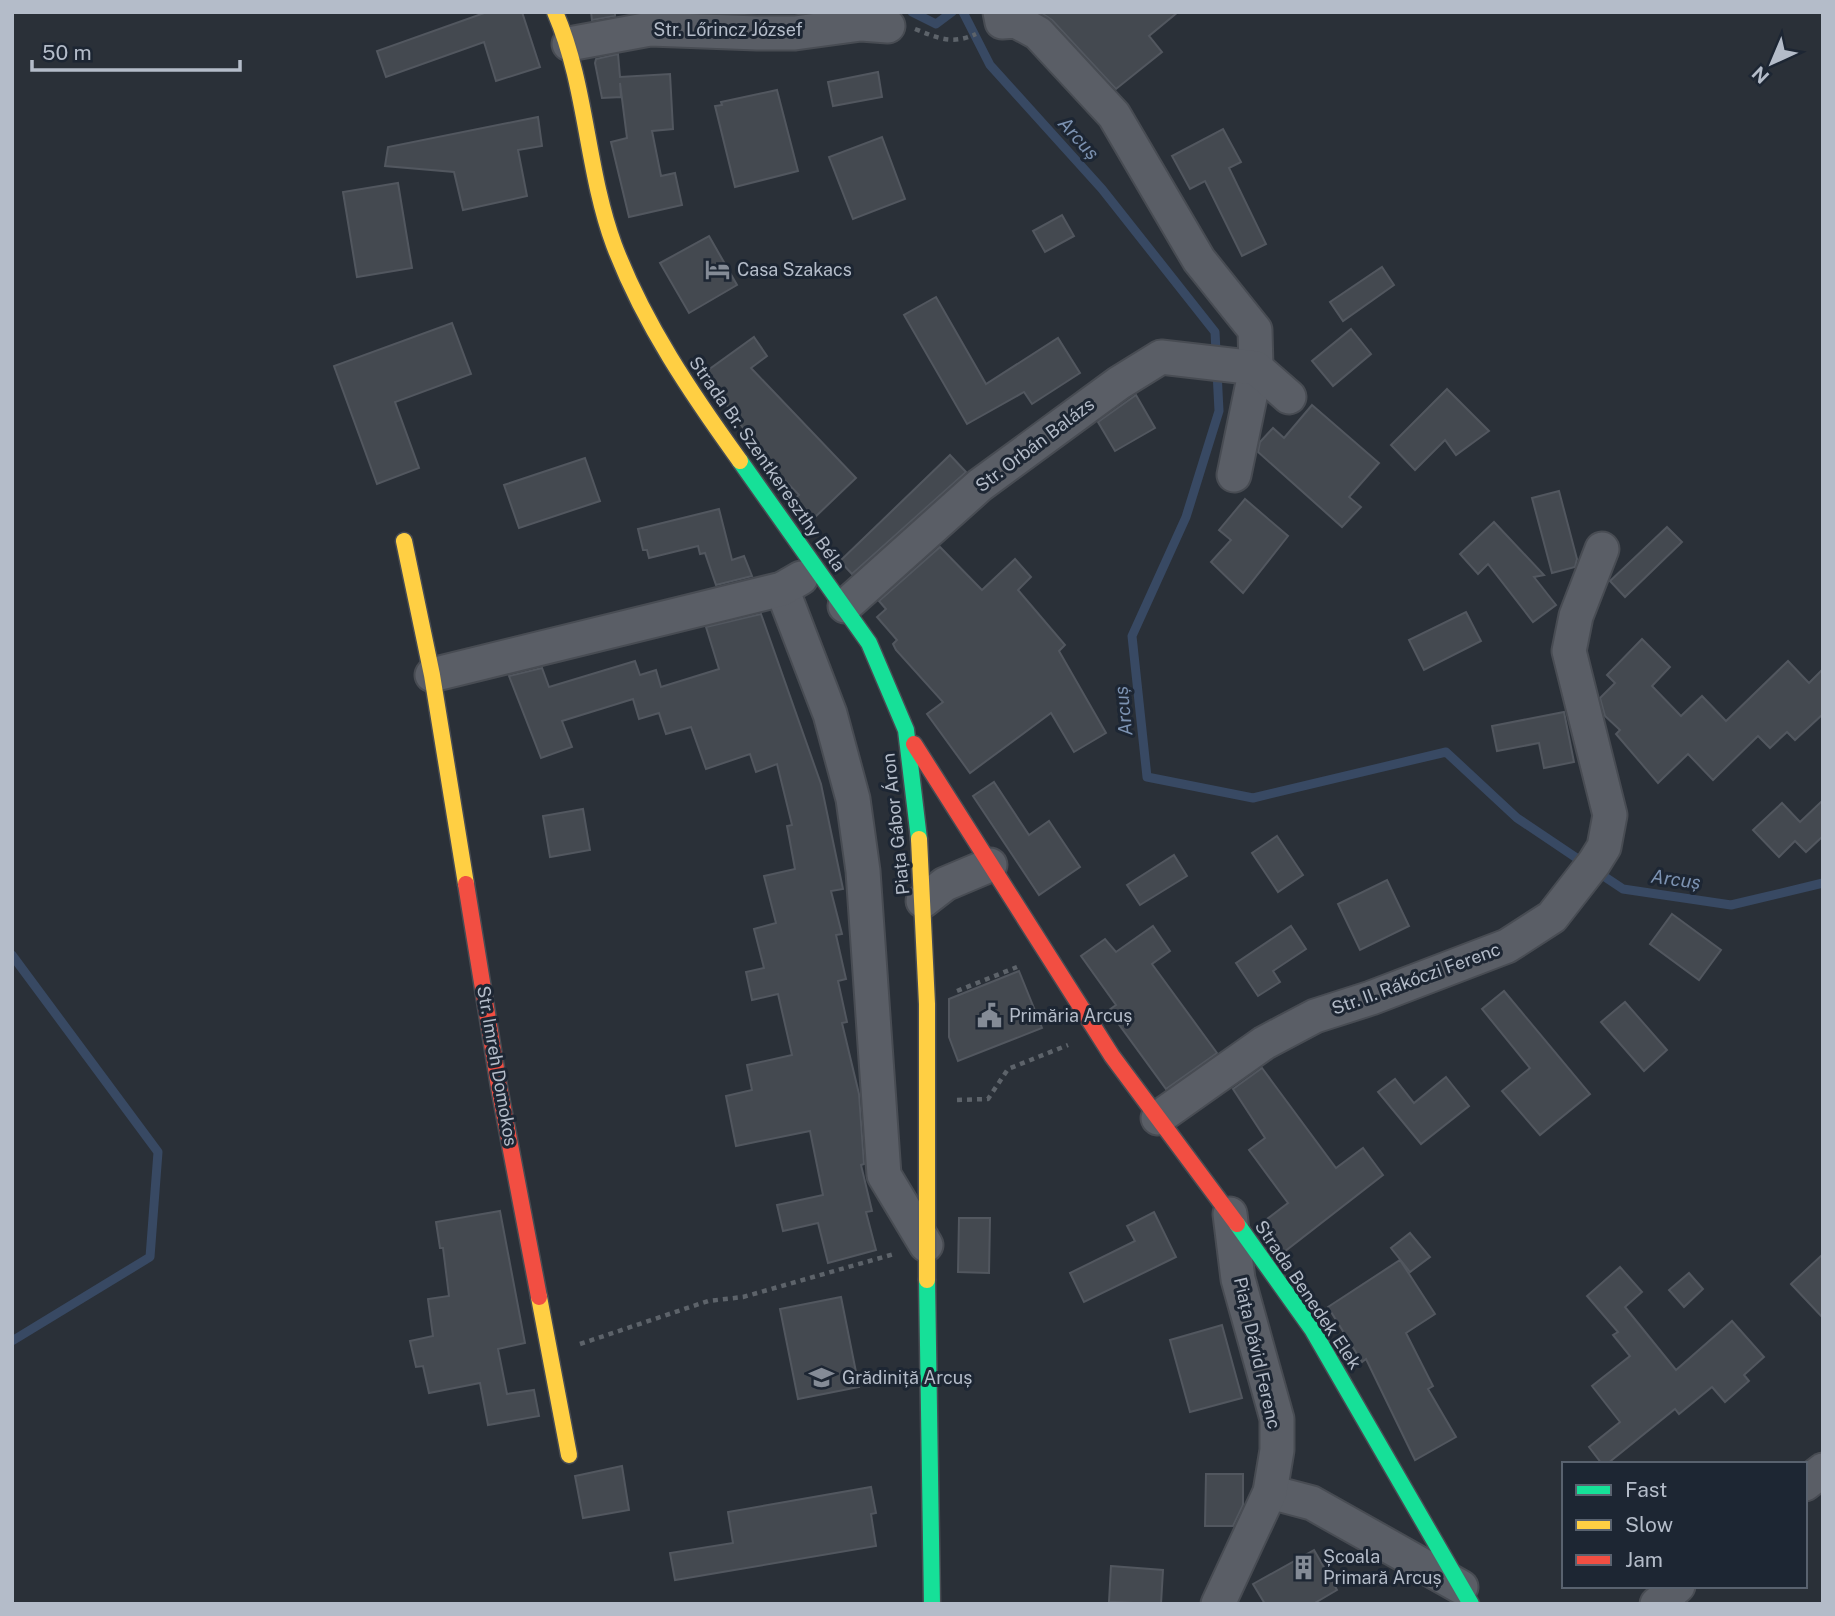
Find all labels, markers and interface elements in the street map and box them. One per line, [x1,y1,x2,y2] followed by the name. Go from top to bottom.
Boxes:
[653,19,803,40] street label: Str. Lőrincz József
[32,28,240,72] scale bar
[1737,28,1807,98] north arrow
[42,40,92,65] text: 50 m
[1747,62,1773,88] text: N
[1054,112,1104,164] water label: Arcuș
[703,256,731,284] hotel icon: Casa Szakacs
[737,259,852,280] place label: Casa Szakacs
[685,352,850,575] street label: Strada Br. Szentkereszthy Béla
[971,393,1098,496] street label: Str. Orbán Balázs
[1109,685,1137,737] water label: Arcuș
[877,752,913,896] street label: Piața Gábor Áron
[1650,865,1702,893] water label: Arcuș
[1329,938,1503,1019] street label: Str. II. Rákóczi Ferenc
[473,984,522,1148] street label: Str. Imreh Domokos
[975,1002,1003,1030] public building icon: Primăria Arcuș
[1009,1005,1132,1026] place label: Primăria Arcuș
[1251,1216,1366,1373] street label: Strada Benedek Elek
[1230,1275,1285,1431] street label: Piața Dávid Ferenc
[808,1364,836,1392] school or university icon: Grădiniță Arcuș
[842,1367,972,1388] place label: Grădiniță Arcuș
[1562,1462,1807,1588] legend
[1625,1477,1667,1502] text: Fast
[1625,1512,1673,1537] text: Slow
[1323,1546,1442,1588] place label: Școala Primară Arcuș
[1625,1547,1663,1572] text: Jam
[1289,1553,1317,1581] building icon: Școala Primară Arcuș

